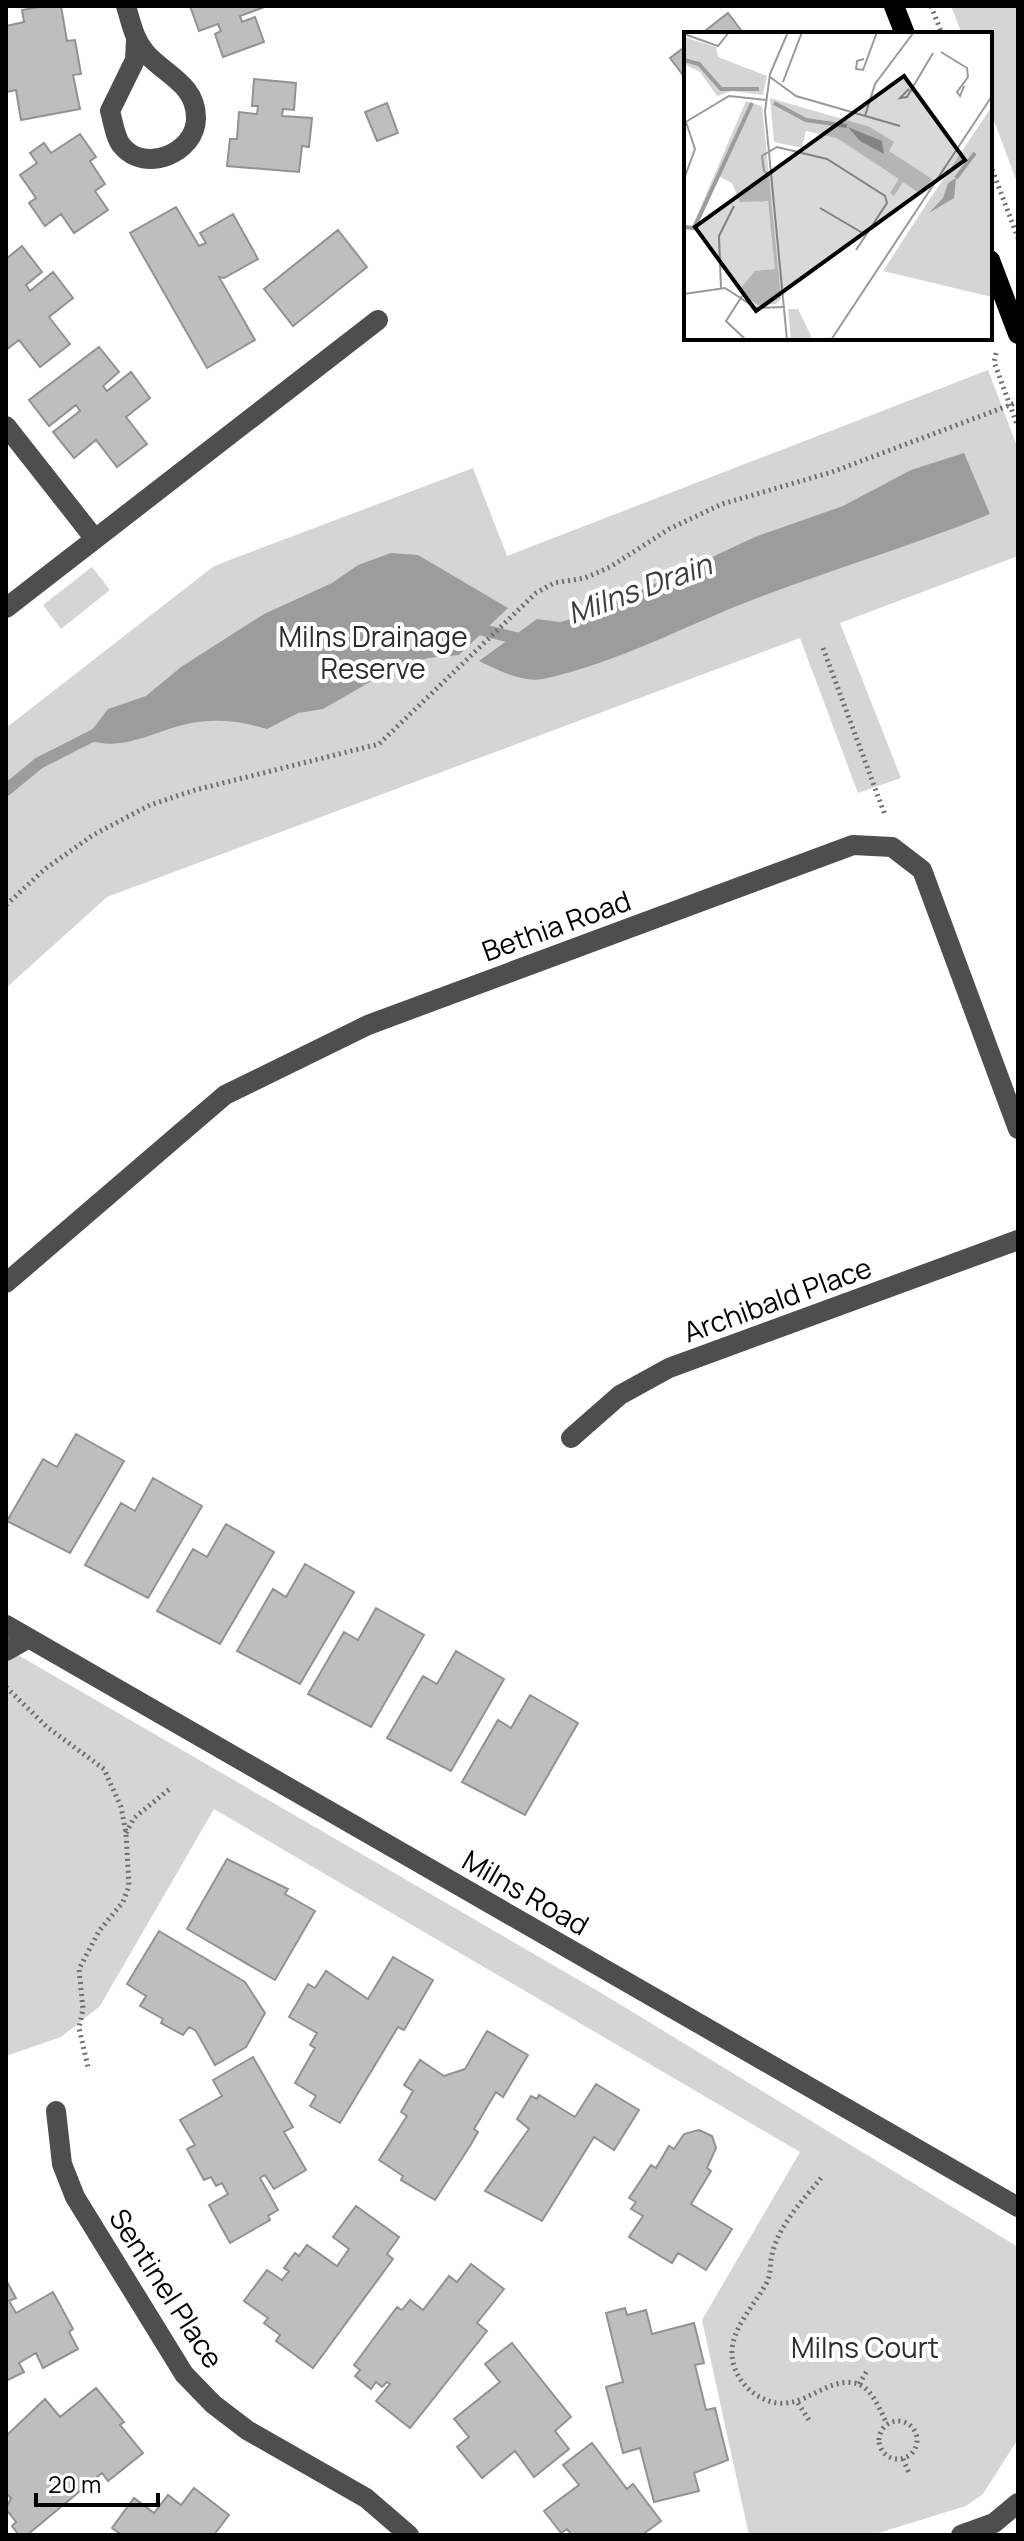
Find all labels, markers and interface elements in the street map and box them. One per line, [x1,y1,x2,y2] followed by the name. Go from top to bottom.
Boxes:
[684,32,992,340] inset map
[561,543,718,633] water label: Milns Drain
[278,617,468,687] park label: Milns Drainage Reserve
[476,881,636,969] street label: Bethia Road
[678,1247,876,1351] street label: Archibald Place
[456,1841,596,1943] street label: Milns Road
[101,2201,233,2375] street label: Sentinel Place
[791,2328,939,2366] park label: Milns Court
[36,2457,158,2507] scale bar
[48,2467,101,2500] text: 20 m

